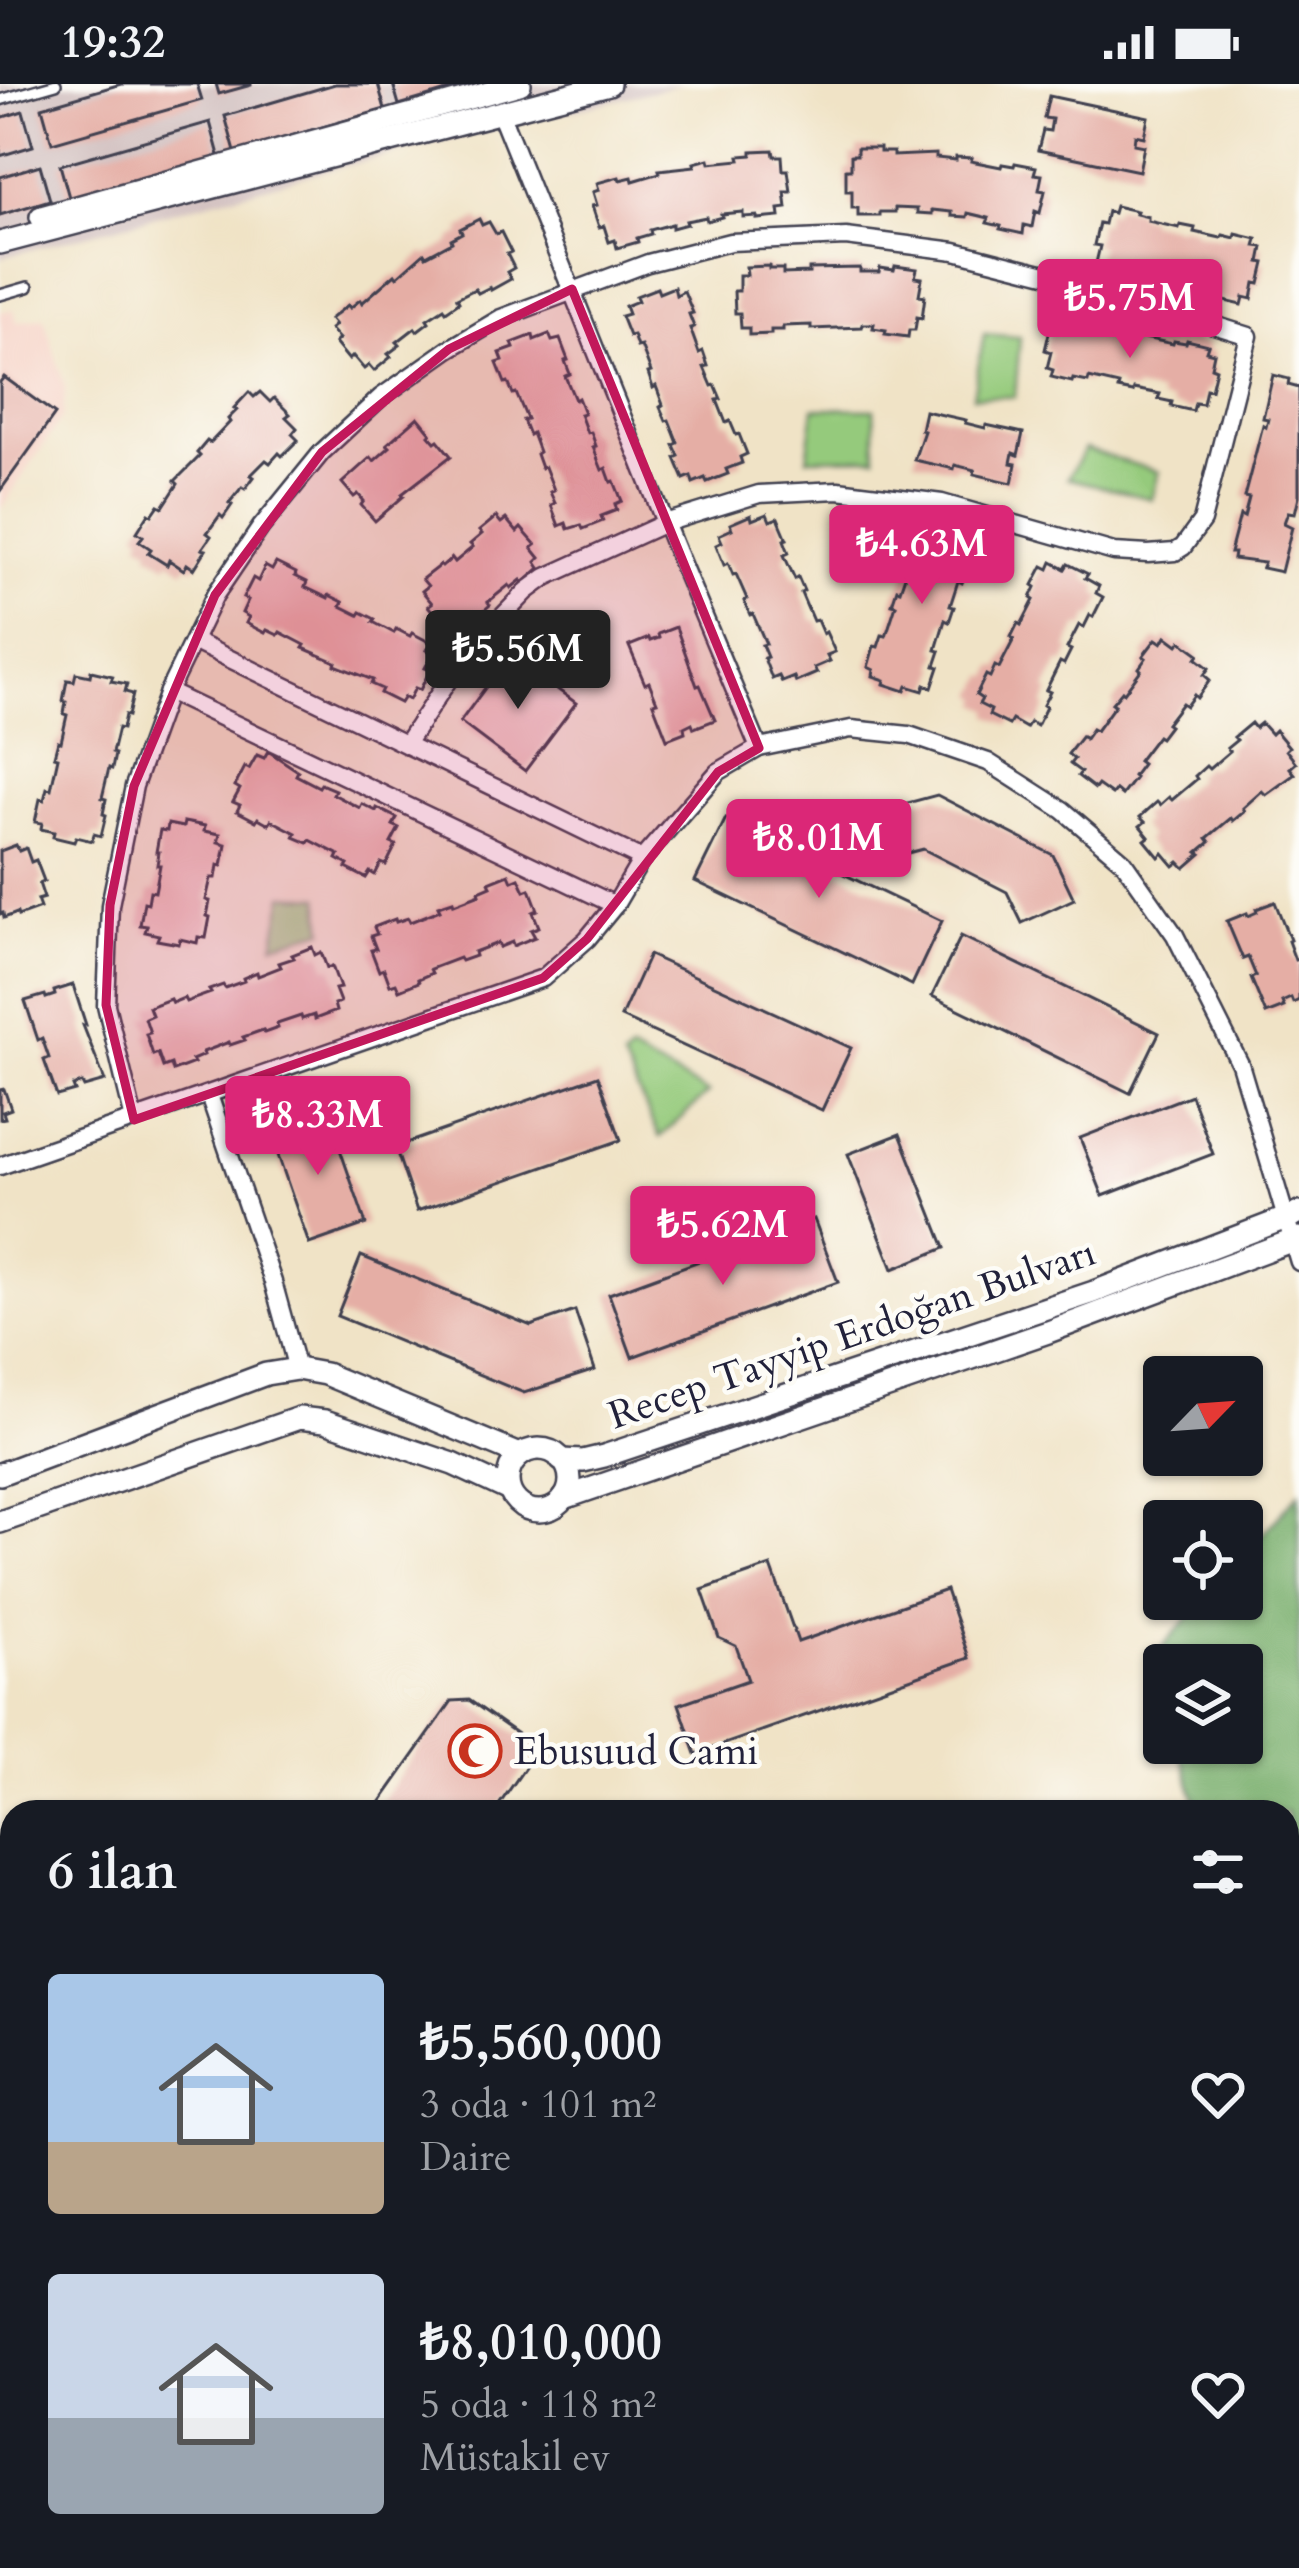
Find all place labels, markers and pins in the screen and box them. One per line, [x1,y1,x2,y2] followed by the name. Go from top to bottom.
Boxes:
[1032,259,1228,361] pin: ₺5.75M
[824,505,1020,607] pin: ₺4.63M
[420,610,616,712] pin: ₺5.56M
[721,799,917,901] pin: ₺8.01M
[220,1076,416,1178] pin: ₺8.33M
[625,1186,821,1288] pin: ₺5.62M
[447,1723,503,1779] mosque icon: Ebusuud Cami
[514,1725,758,1778] place label: Ebusuud Cami

